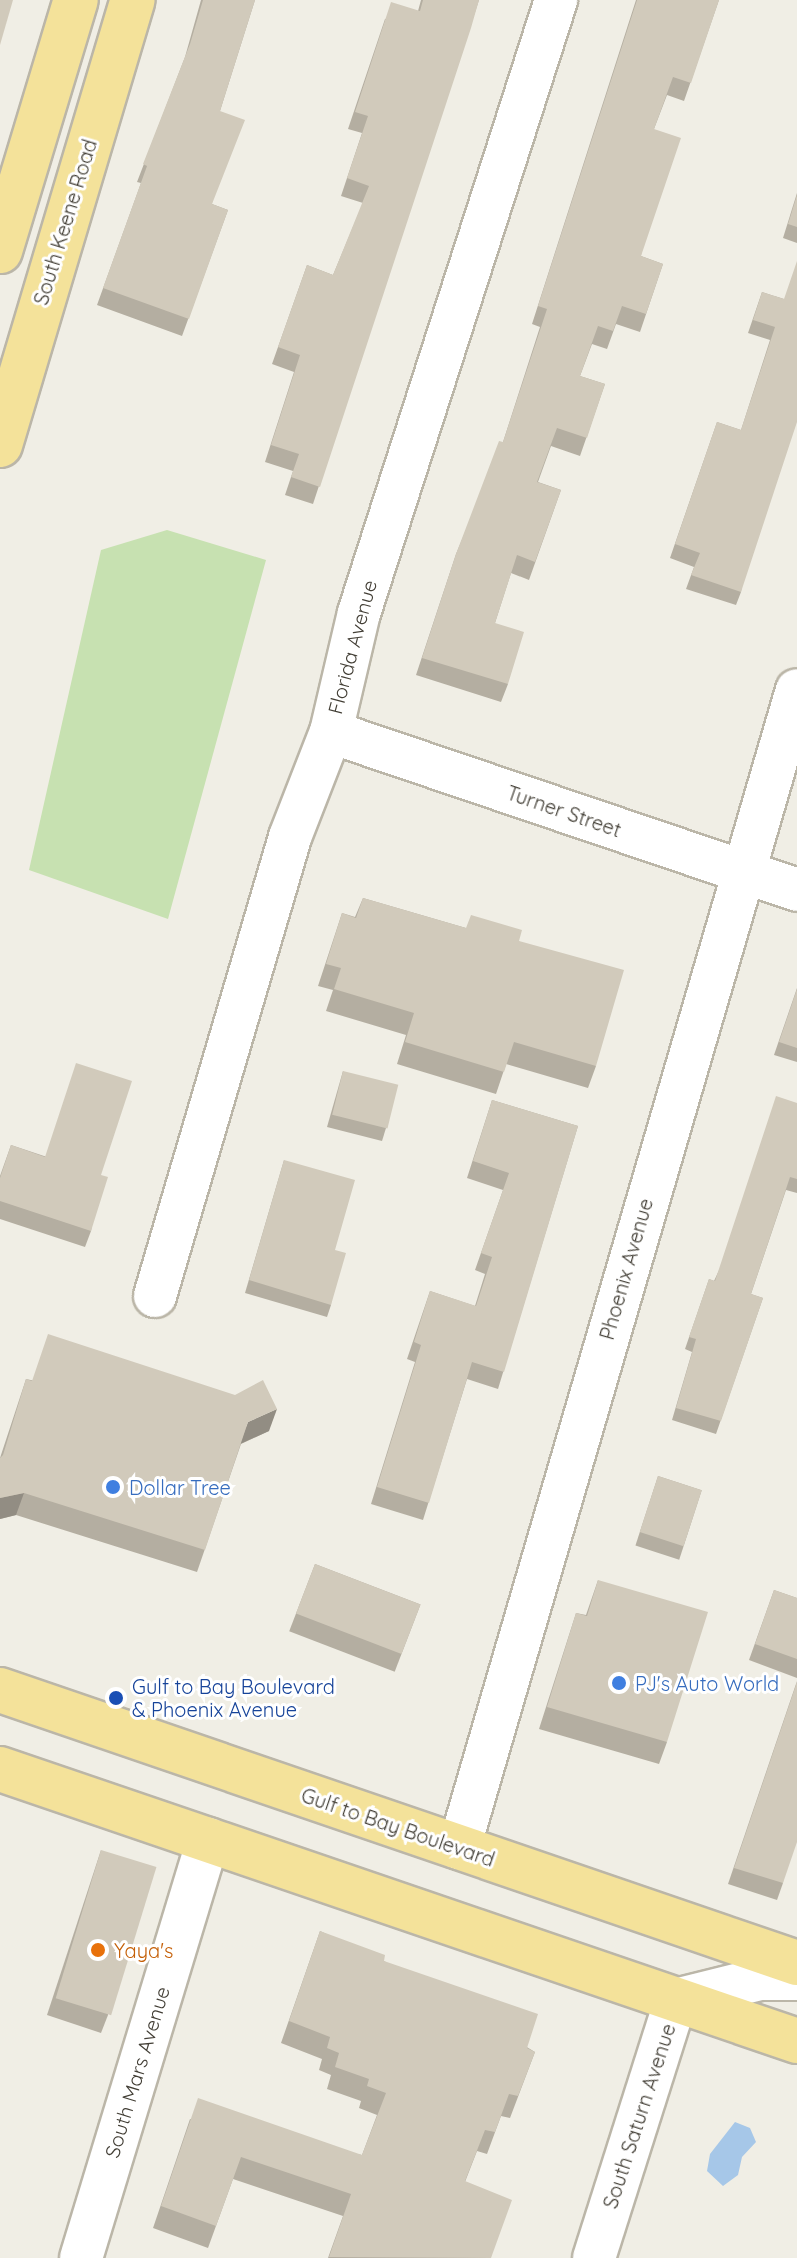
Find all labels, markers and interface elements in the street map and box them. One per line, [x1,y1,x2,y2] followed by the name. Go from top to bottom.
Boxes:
[28,136,102,308] street label: South Keene Road
[323,577,381,717] street label: Florida Avenue
[504,780,624,842] street label: Turner Street
[594,1196,658,1342] street label: Phoenix Avenue
[129,1475,231,1499] place label: Dollar Tree
[104,1478,122,1496] marker: Dollar Tree
[635,1671,779,1695] place label: PJ's Auto World
[132,1674,335,1721] place label: Gulf to Bay Boulevard & Phoenix Avenue
[610,1674,628,1692] marker: PJ's Auto World
[107,1689,125,1707] marker: Gulf to Bay Boulevard & Phoenix Avenue
[298,1783,498,1871] street label: Gulf to Bay Boulevard
[114,1938,173,1962] place label: Yaya's
[89,1941,107,1959] marker: Yaya's
[100,1983,174,2161] street label: South Mars Avenue
[598,2021,680,2211] street label: South Saturn Avenue

